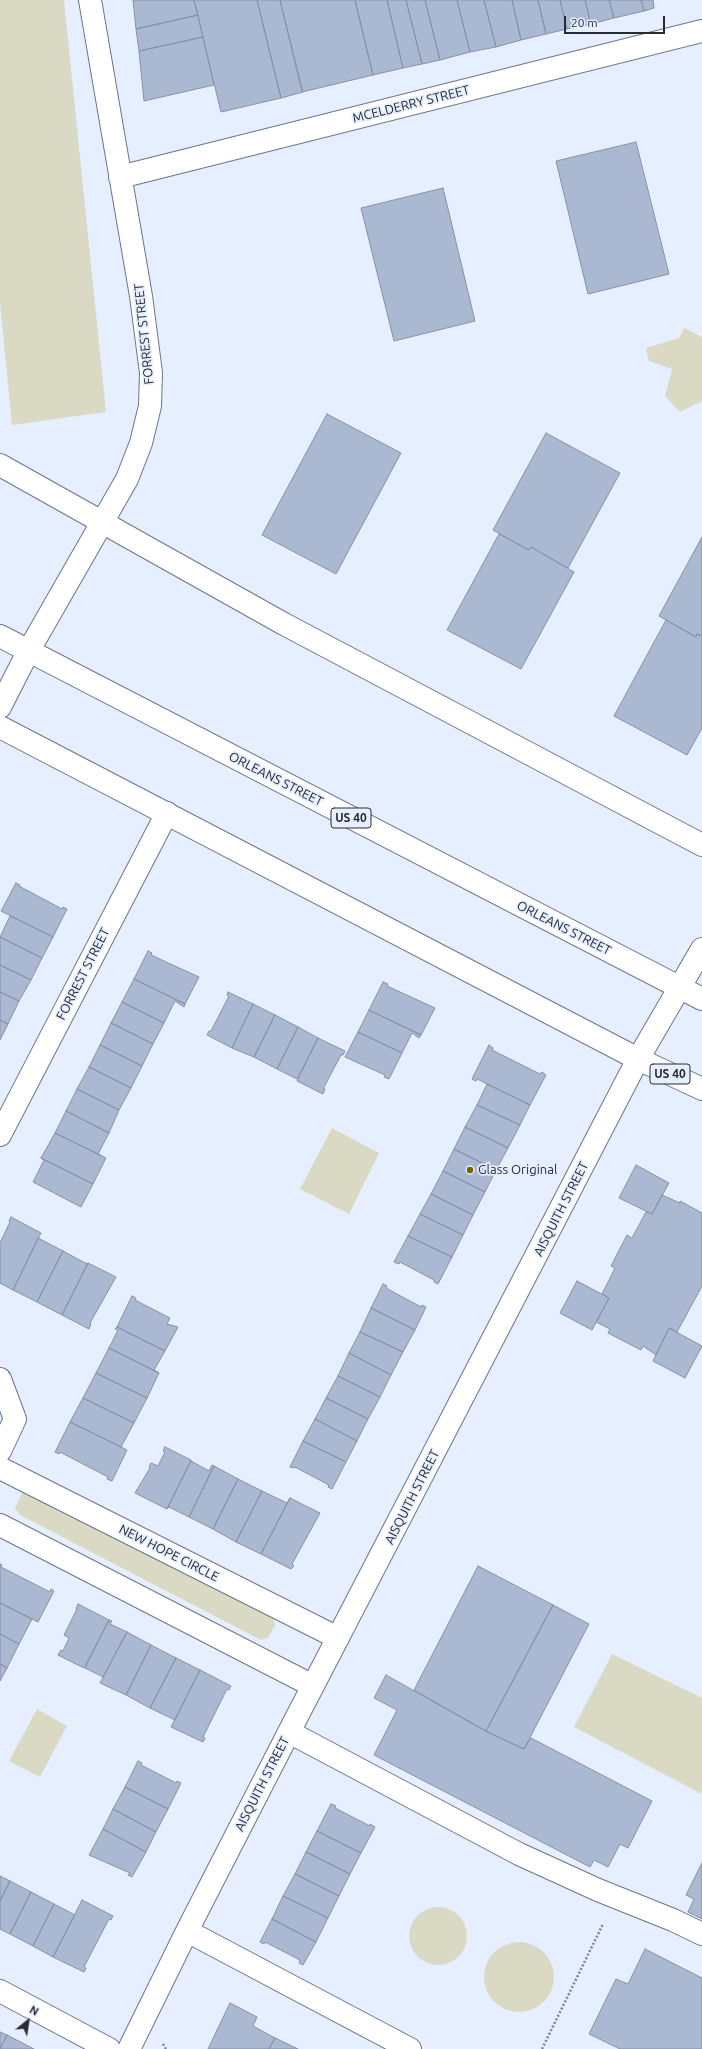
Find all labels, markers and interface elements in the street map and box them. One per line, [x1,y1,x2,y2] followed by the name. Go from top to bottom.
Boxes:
[566,8,667,34] scale bar
[571,16,598,29] text: 20 m
[351,82,471,126] street label: MCELDERRY STREET
[131,283,157,385] street label: FORREST STREET
[226,748,326,810] street label: ORLEANS STREET
[331,808,371,828] road number: US 40
[514,897,614,959] street label: ORLEANS STREET
[53,925,113,1023] street label: FORREST STREET
[650,1064,690,1084] road number: US 40
[530,1159,592,1259] street label: AISQUITH STREET
[478,1162,557,1178] place label: Glass Original
[465,1165,475,1175] marker: Glass Original
[381,1447,443,1547] street label: AISQUITH STREET
[116,1521,222,1585] street label: NEW HOPE CIRCLE
[231,1734,293,1834] street label: AISQUITH STREET
[8,2001,48,2041] north arrow
[27,2003,41,2018] text: N

